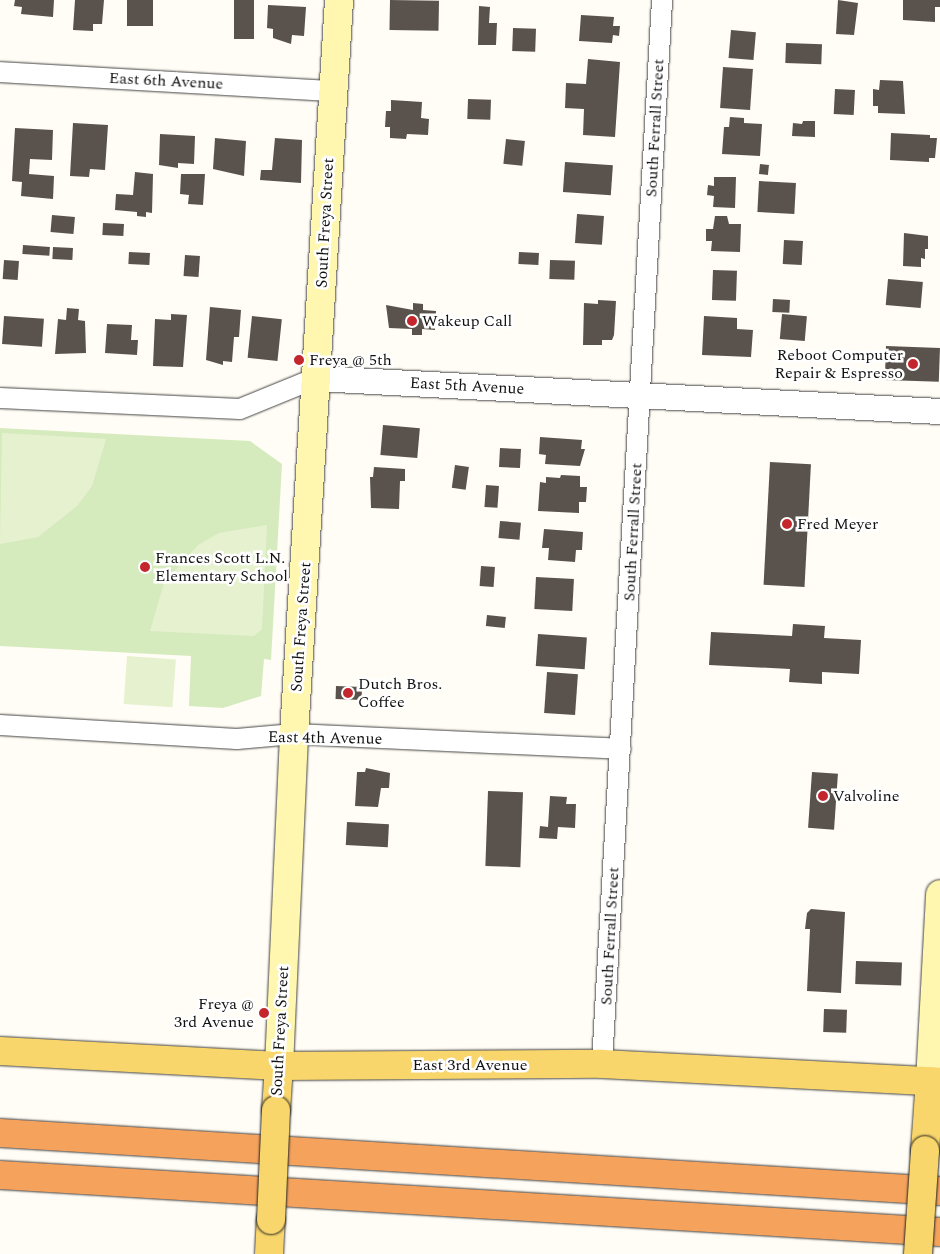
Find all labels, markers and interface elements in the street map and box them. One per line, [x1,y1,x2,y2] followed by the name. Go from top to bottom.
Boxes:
[642,58,668,198] street label: South Ferrall Street
[108,68,224,94] street label: East 6th Avenue
[312,157,338,289] street label: South Freya Street
[422,311,512,331] place label: Wakeup Call
[406,315,418,327] marker: Wakeup Call
[774,345,903,383] place label: Reboot Computer Repair & Espresso
[309,350,392,370] place label: Freya @ 5th
[293,354,305,366] marker: Freya @ 5th
[907,358,919,370] marker: Reboot Computer Repair & Espresso
[409,373,525,399] street label: East 5th Avenue
[620,462,646,602] street label: South Ferrall Street
[797,514,878,534] place label: Fred Meyer
[781,518,793,530] marker: Fred Meyer
[155,548,288,586] place label: Frances Scott L.N. Elementary School
[139,561,151,573] marker: Frances Scott L.N. Elementary School
[287,561,315,693] street label: South Freya Street
[358,674,442,712] place label: Dutch Bros. Coffee
[342,687,354,699] marker: Dutch Bros. Coffee
[268,727,382,749] street label: East 4th Avenue
[833,786,900,806] place label: Valvoline
[817,790,829,802] marker: Valvoline
[597,866,623,1006] street label: South Ferrall Street
[267,965,293,1097] street label: South Freya Street
[174,994,254,1032] place label: Freya @ 3rd Avenue
[258,1007,270,1019] marker: Freya @ 3rd Avenue
[413,1055,527,1075] street label: East 3rd Avenue

